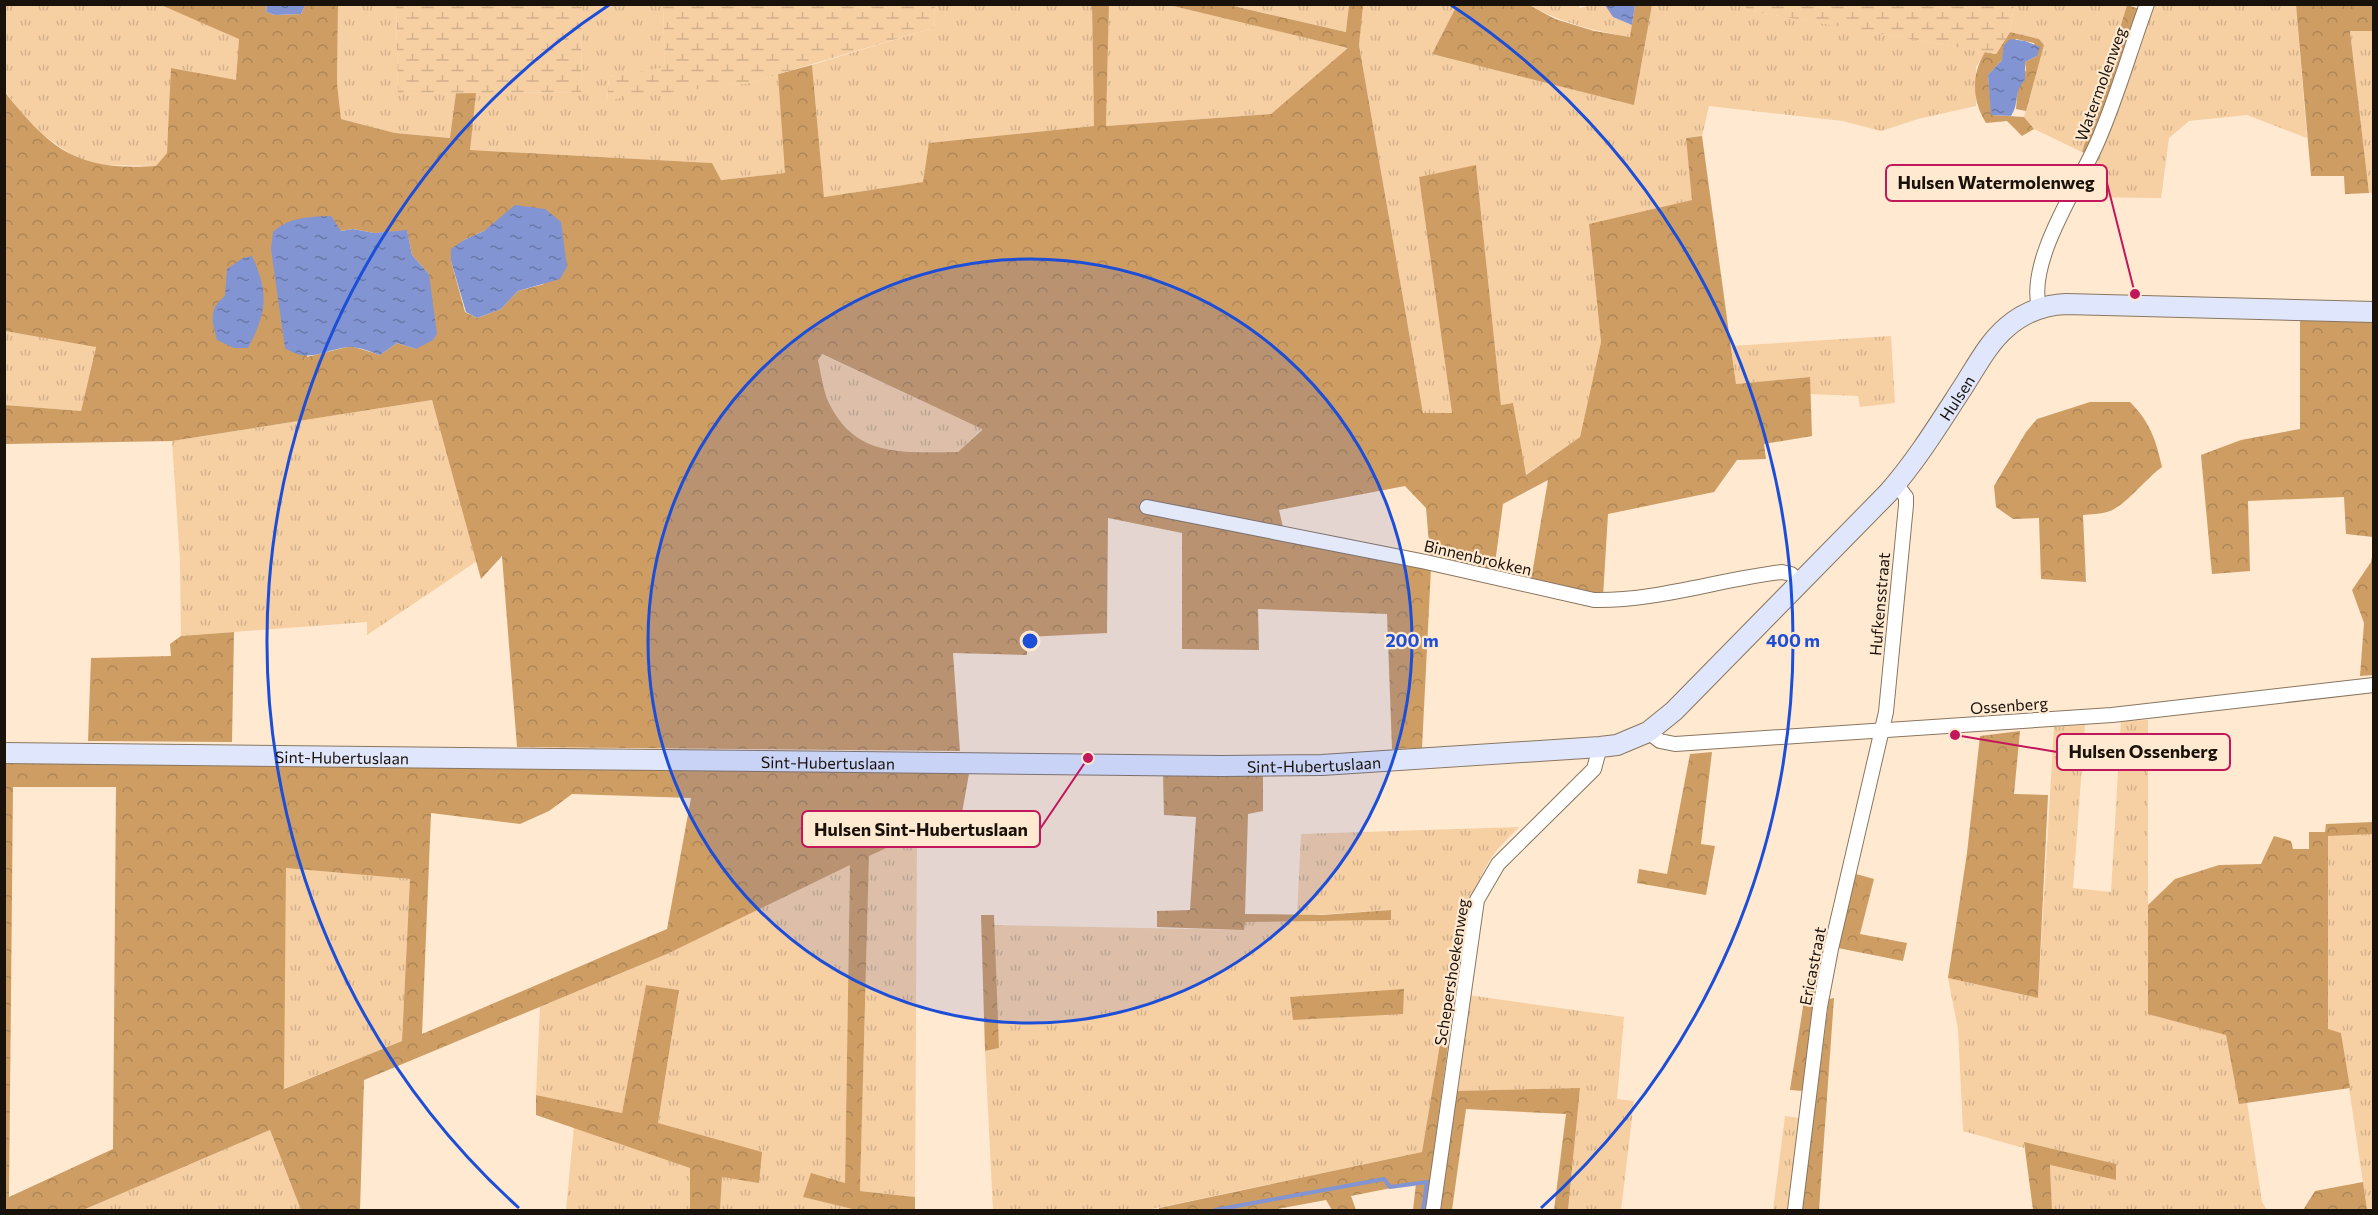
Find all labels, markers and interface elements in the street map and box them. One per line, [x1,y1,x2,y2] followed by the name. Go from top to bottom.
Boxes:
[2071,24,2130,144] street label: Watermolenweg
[1886,165,2107,201] callout: Hulsen Watermolenweg
[1897,171,2095,193] text: Hulsen Watermolenweg
[1935,371,1978,424] street label: Hulsen
[1422,535,1534,579] street label: Binnenbrokken
[1865,551,1893,657] street label: Hufkensstraat
[1385,629,1439,651] text: 200 m
[1766,629,1820,651] text: 400 m
[1020,631,1040,651] centre of rings
[1969,693,2049,717] street label: Ossenberg
[2057,734,2230,770] callout: Hulsen Ossenberg
[2068,740,2218,762] text: Hulsen Ossenberg
[275,746,409,767] street label: Sint-Hubertuslaan
[761,752,895,772] street label: Sint-Hubertuslaan
[1247,752,1381,775] street label: Sint-Hubertuslaan
[802,811,1040,847] callout: Hulsen Sint-Hubertuslaan
[814,818,1028,840] text: Hulsen Sint-Hubertuslaan
[1430,897,1472,1047] street label: Schepershoekenweg
[1795,925,1829,1007] street label: Ericastraat

